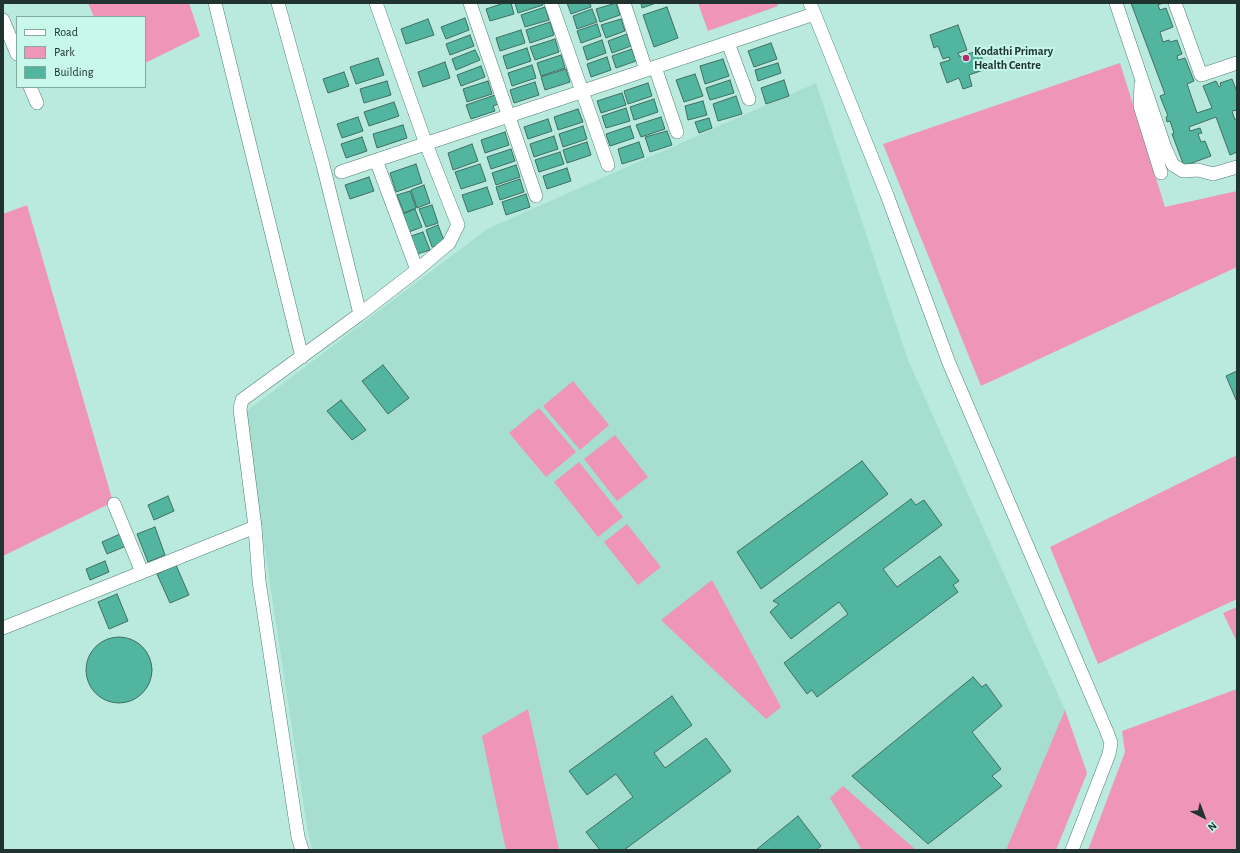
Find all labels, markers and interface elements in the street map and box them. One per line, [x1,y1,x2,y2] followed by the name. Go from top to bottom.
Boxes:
[16,16,146,88] legend
[54,26,78,38] text: Road
[974,44,1053,72] place label: Kodathi Primary Health Centre
[54,46,75,58] text: Park
[961,53,971,63] marker: Kodathi Primary Health Centre
[54,66,94,78] text: Building
[1184,797,1224,837] north arrow
[1206,820,1219,833] text: N

